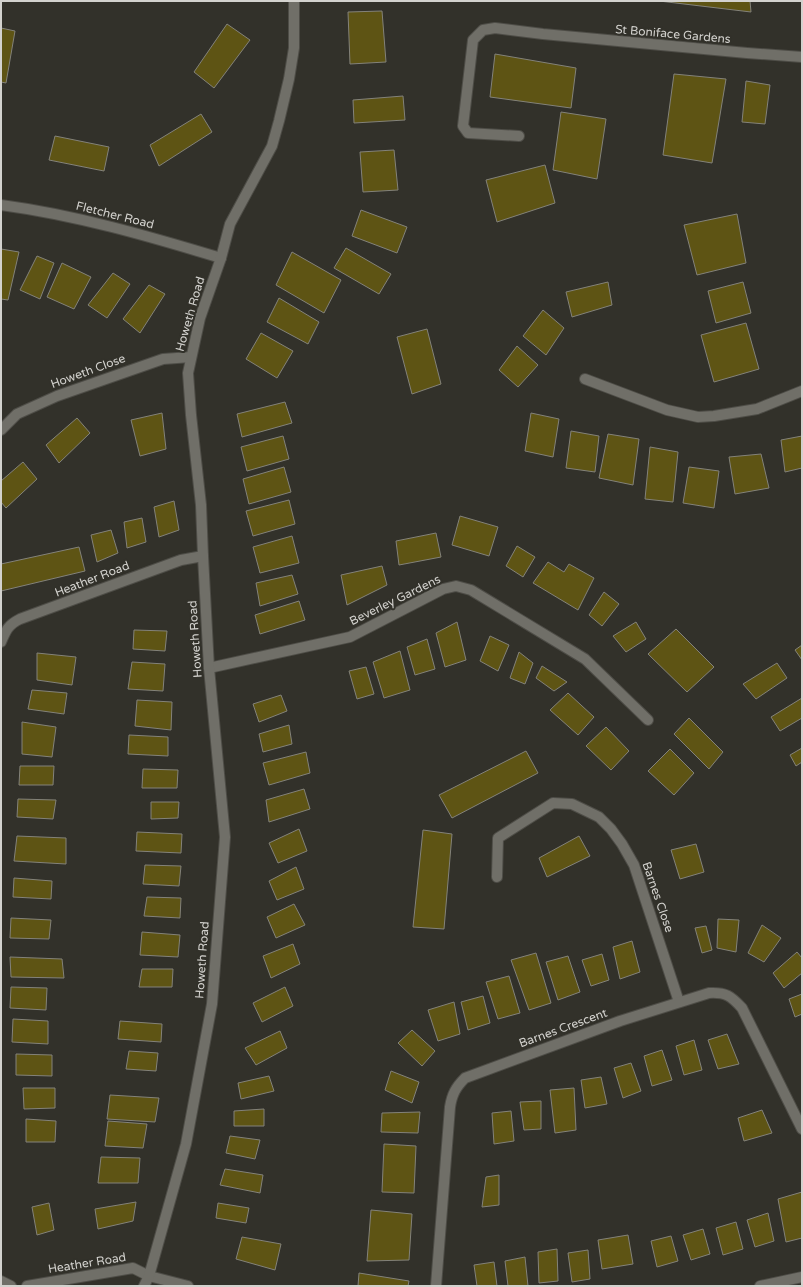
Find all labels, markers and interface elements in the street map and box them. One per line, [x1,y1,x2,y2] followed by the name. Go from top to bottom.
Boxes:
[615,22,731,46] street label: St Boniface Gardens
[75,199,155,231] street label: Fletcher Road
[173,275,207,353] street label: Howeth Road
[49,351,127,391] street label: Howeth Close
[53,558,131,600] street label: Heather Road
[347,572,443,628] street label: Beverley Gardens
[185,600,205,678] street label: Howeth Road
[639,860,677,934] street label: Barnes Close
[192,921,212,999] street label: Howeth Road
[517,1005,609,1050] street label: Barnes Crescent
[47,1250,127,1276] street label: Heather Road

